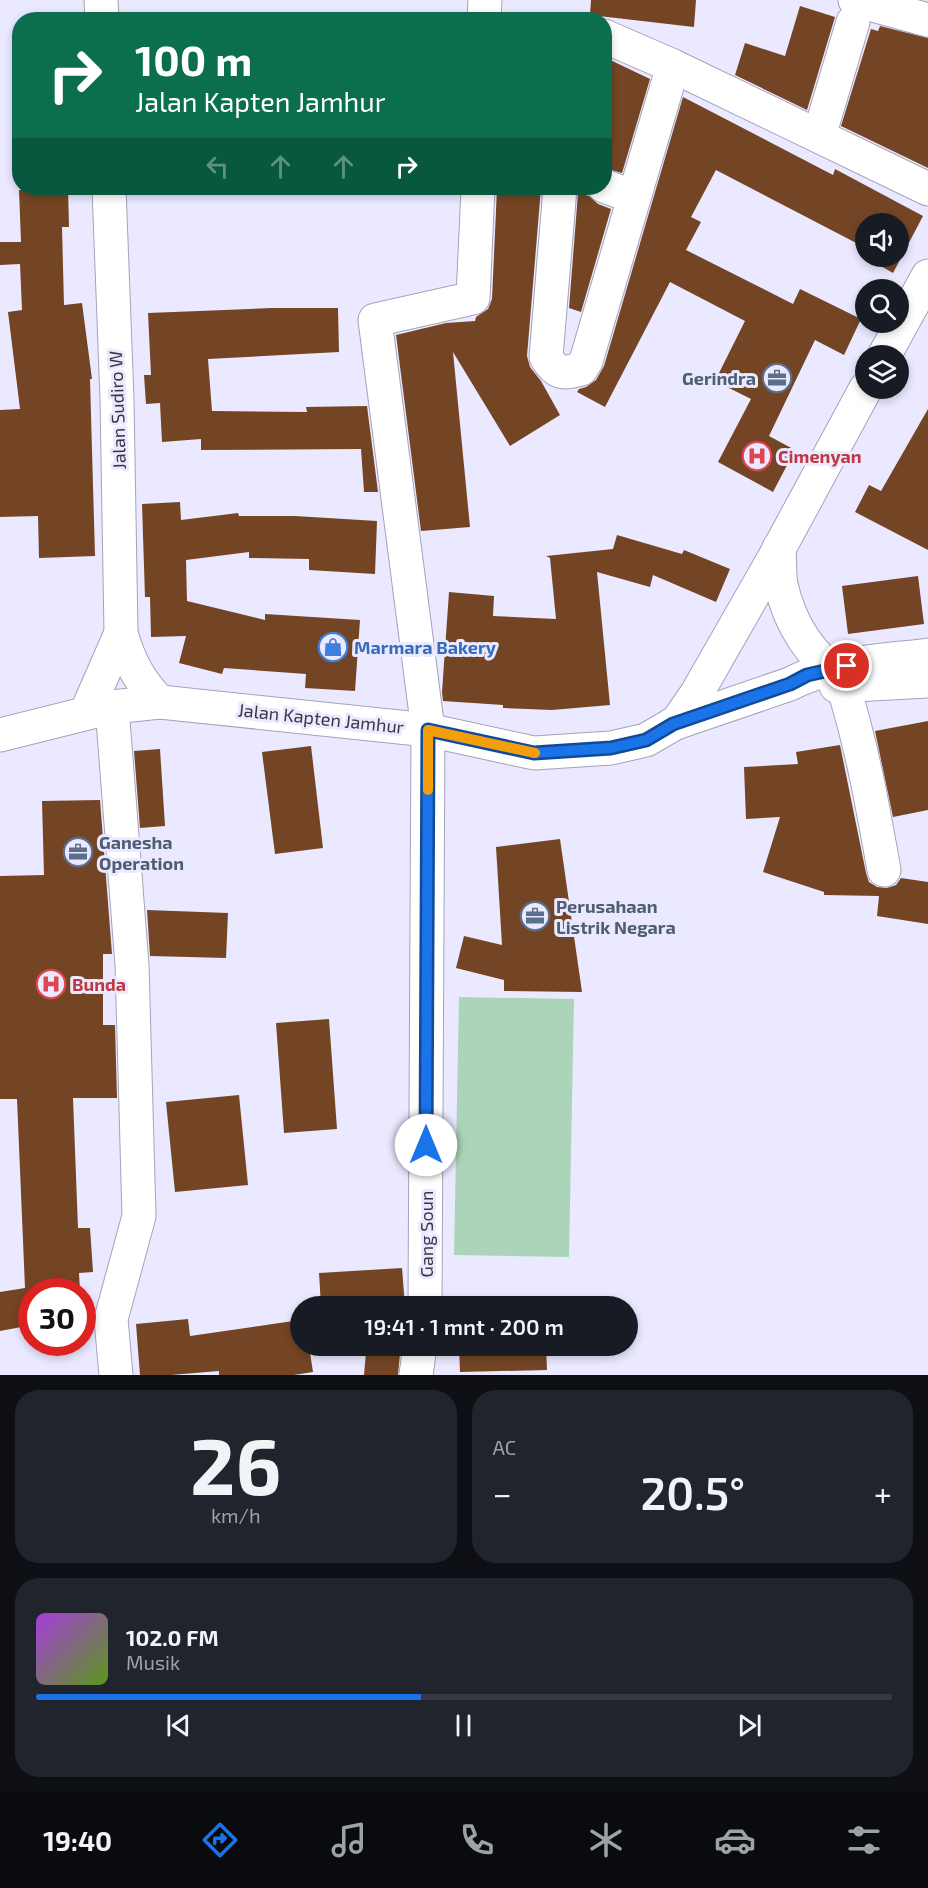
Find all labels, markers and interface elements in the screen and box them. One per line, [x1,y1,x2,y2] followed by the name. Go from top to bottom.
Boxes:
[135,34,252,84] text: 100 m
[36,36,114,114] icon: right
[135,85,385,117] text: Jalan Kapten Jamhur
[201,150,234,183] icon: left
[264,150,297,183] icon: ahead
[327,150,360,183] icon: ahead
[390,150,423,183] icon: right
[855,213,909,399] map controls
[855,213,909,267] button: sound
[855,279,909,333] button: search
[855,345,909,399] button: layers
[104,350,130,470] street label: Jalan Sudiro W
[761,362,793,394] office icon: Gerindra
[682,367,756,389] place label: Gerindra
[741,440,773,472] hospital icon: Cimenyan
[778,445,862,467] place label: Cimenyan
[317,631,349,663] shop icon: Marmara Bakery
[354,636,497,658] place label: Marmara Bakery
[821,640,872,691] pin
[830,649,863,682] icon: arrive
[237,698,405,738] street label: Jalan Kapten Jamhur
[99,831,184,874] place label: Ganesha Operation
[62,836,94,868] office icon: Ganesha Operation
[556,895,676,938] place label: Perusahaan Listrik Negara
[519,900,551,932] office icon: Perusahaan Listrik Negara
[35,968,67,1000] hospital icon: Bunda
[72,973,126,995] place label: Bunda
[394,1113,458,1177] position arrow
[415,1191,437,1277] street label: Gang Soun
[18,1278,96,1356] speed limit sign: 30
[364,1313,564,1339] text: 19:41 · 1 mnt · 200 m
[190,1417,281,1511] text: 26
[493,1435,516,1459] text: AC
[640,1465,745,1519] text: 20.5°
[493,1473,512,1513] text: −
[874,1473,892,1513] text: +
[211,1503,261,1527] text: km/h
[126,1624,219,1650] text: 102.0 FM
[126,1650,180,1674] text: Musik
[162,1709,195,1742] icon: previous
[447,1709,480,1742] icon: pause
[733,1709,766,1742] icon: next
[199,1819,241,1861] icon: directions
[328,1819,370,1861] icon: music
[456,1819,498,1861] icon: phone
[585,1819,627,1861] icon: climate
[714,1819,756,1861] icon: car
[843,1819,885,1861] icon: filters
[43,1824,112,1856] text: 19:40

